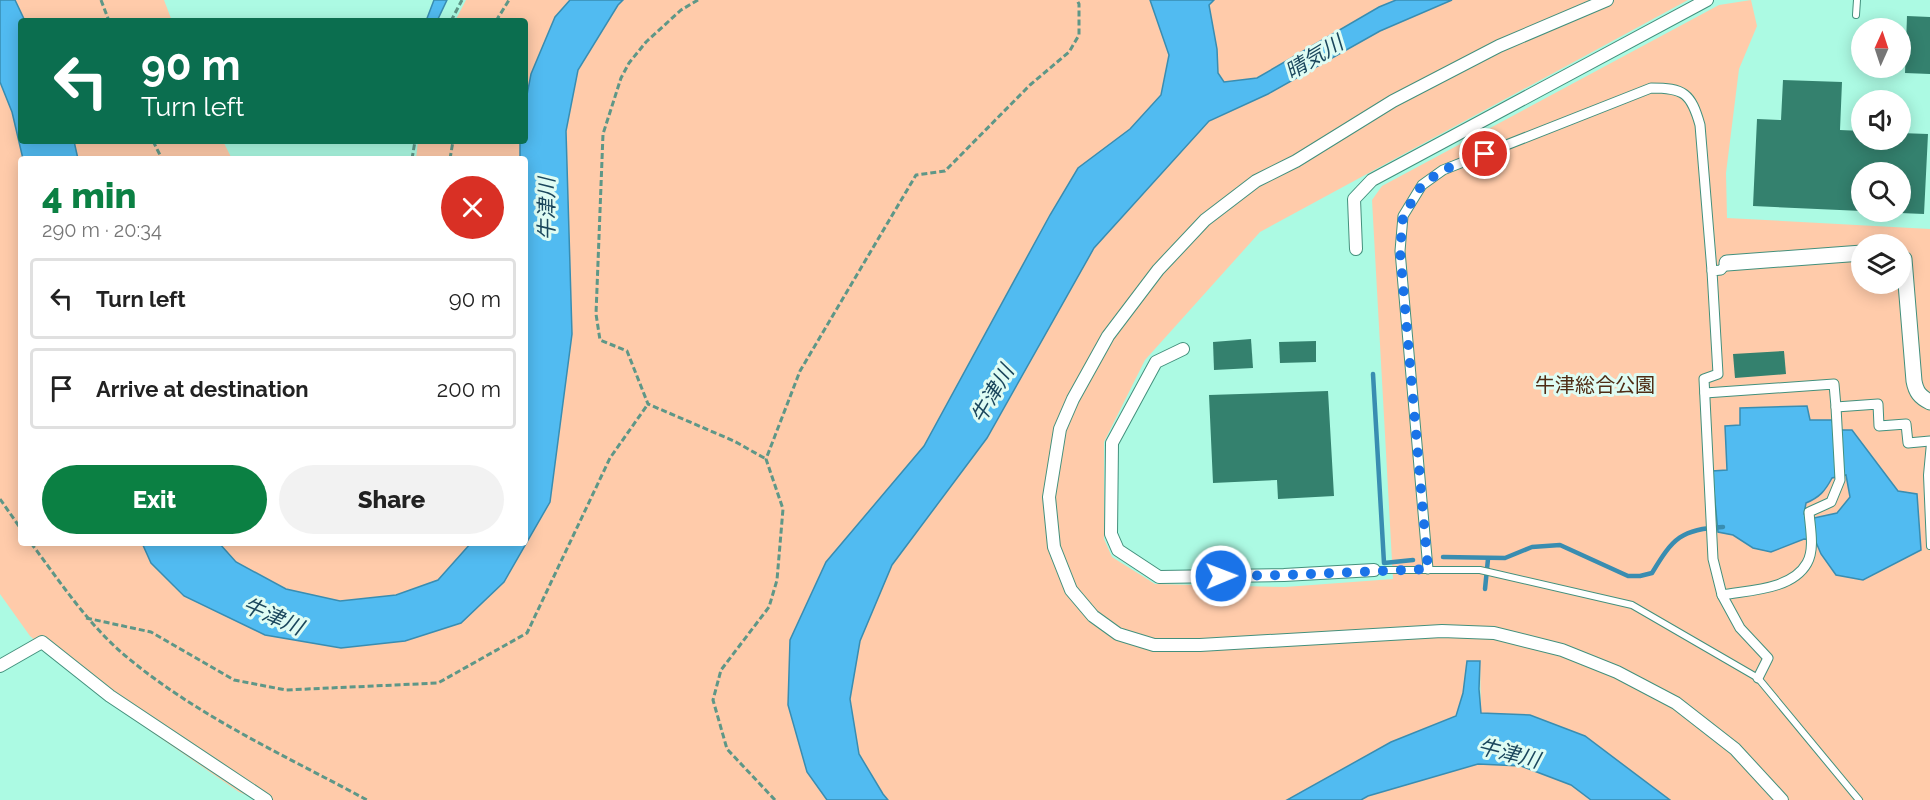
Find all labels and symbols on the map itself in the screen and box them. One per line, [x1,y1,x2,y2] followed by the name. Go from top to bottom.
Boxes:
[1851,18,1911,78] north arrow
[1281,29,1349,84] water label: 晴気川
[1459,128,1510,179] pin
[534,176,559,241] water label: 牛津川
[965,359,1020,428] water label: 牛津川
[1535,373,1655,397] park label: 牛津総合公園
[1189,544,1253,608] position arrow
[239,592,309,641] water label: 牛津川
[1475,733,1545,773] water label: 牛津川

